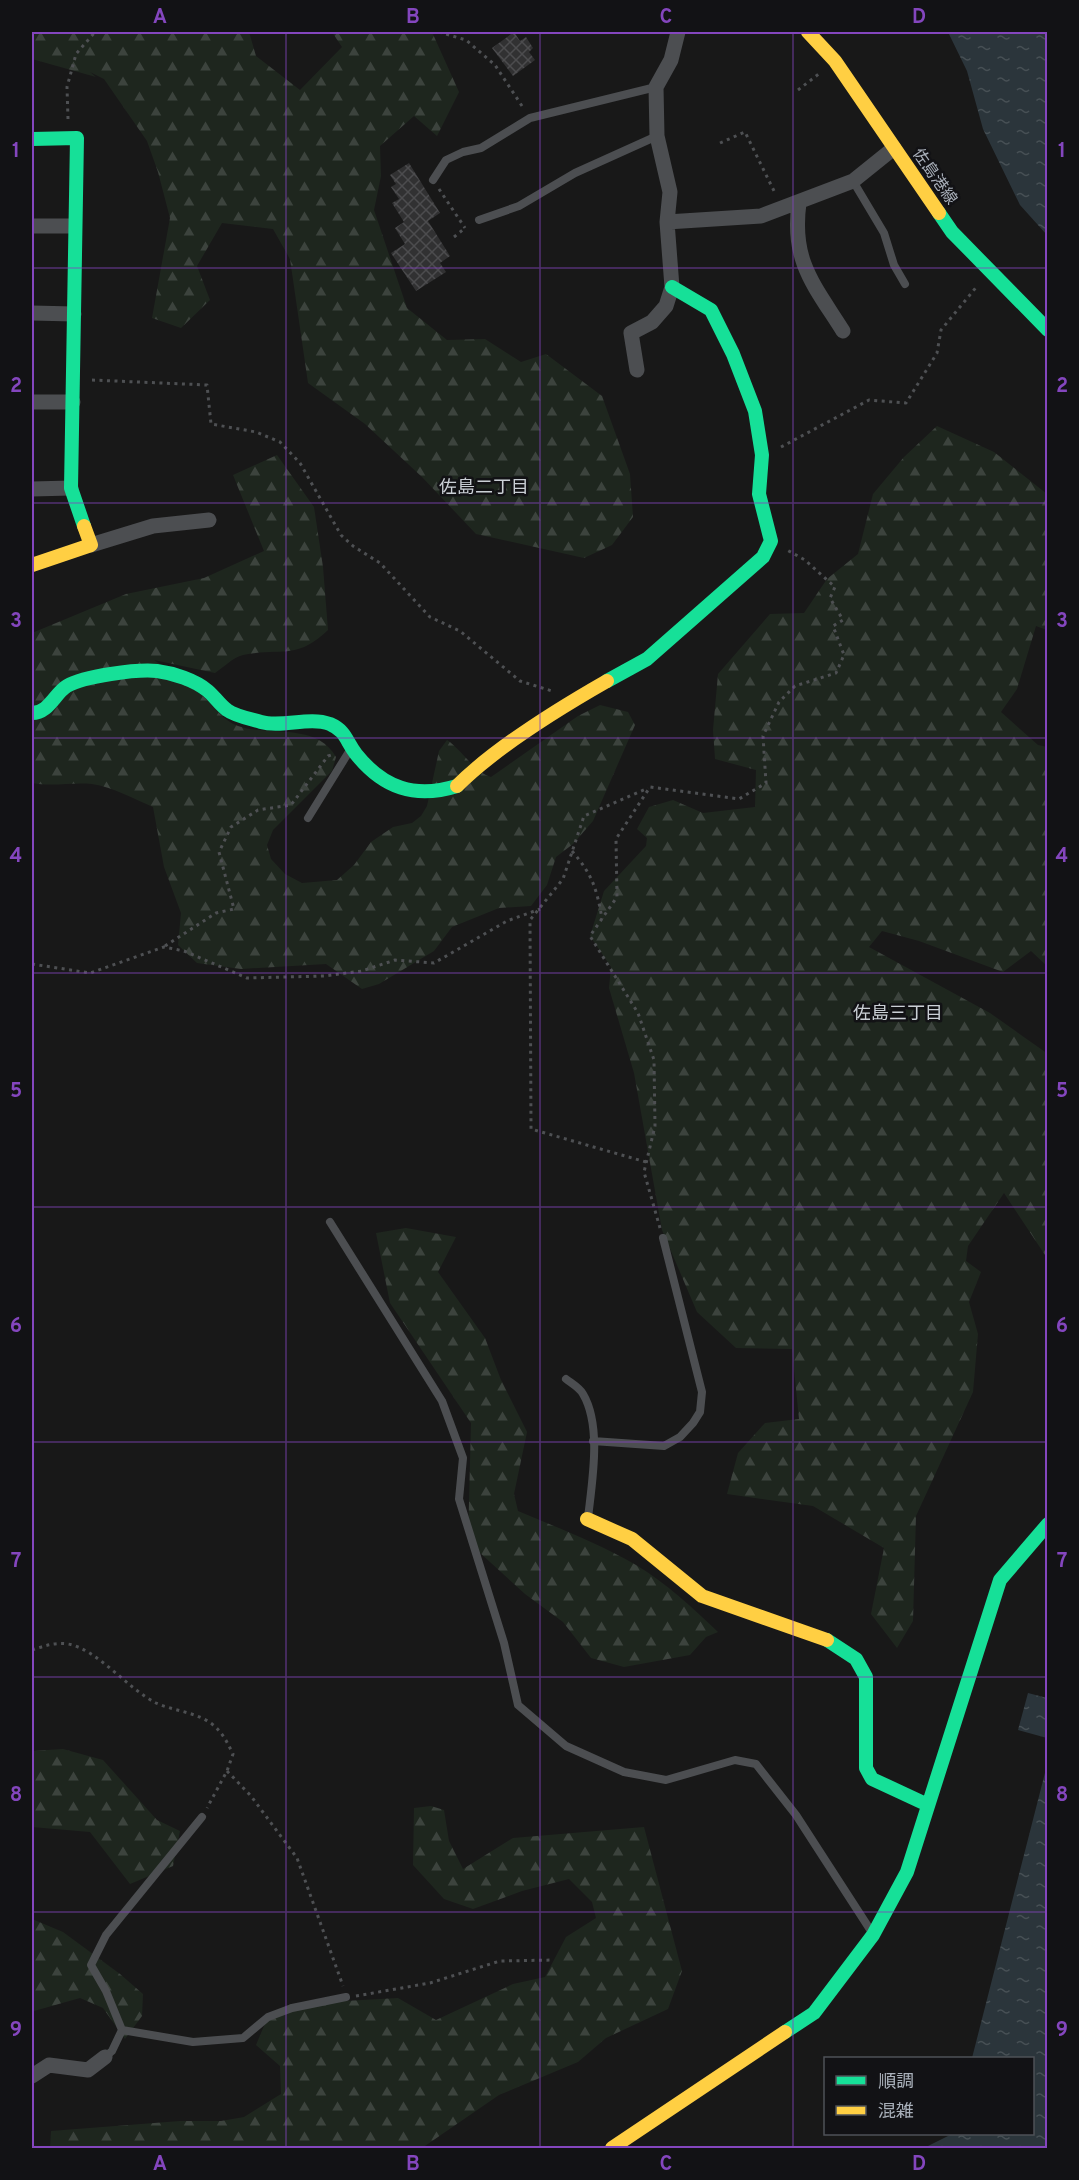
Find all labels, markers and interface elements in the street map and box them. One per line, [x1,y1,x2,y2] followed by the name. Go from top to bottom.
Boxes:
[153,5,167,31] text: A
[406,5,420,31] text: B
[660,5,672,31] text: C
[912,5,926,31] text: D
[12,139,20,165] text: 1
[1058,139,1066,165] text: 1
[907,145,961,209] street label: 佐島港線
[10,374,22,400] text: 2
[1056,374,1068,400] text: 2
[439,477,529,500] district label: 佐島二丁目
[10,609,22,635] text: 3
[1056,609,1068,635] text: 3
[10,844,22,870] text: 4
[1056,844,1068,870] text: 4
[853,1003,943,1026] district label: 佐島三丁目
[10,1079,22,1105] text: 5
[1056,1079,1068,1105] text: 5
[10,1314,22,1340] text: 6
[1056,1314,1068,1340] text: 6
[11,1549,21,1575] text: 7
[1057,1549,1067,1575] text: 7
[10,1783,22,1809] text: 8
[1056,1783,1068,1809] text: 8
[10,2018,22,2044] text: 9
[1056,2018,1068,2044] text: 9
[824,2057,1034,2135] legend
[878,2071,914,2094] text: 順調
[878,2101,914,2124] text: 混雑
[153,2152,167,2178] text: A
[406,2152,420,2178] text: B
[660,2152,672,2178] text: C
[912,2152,926,2178] text: D

